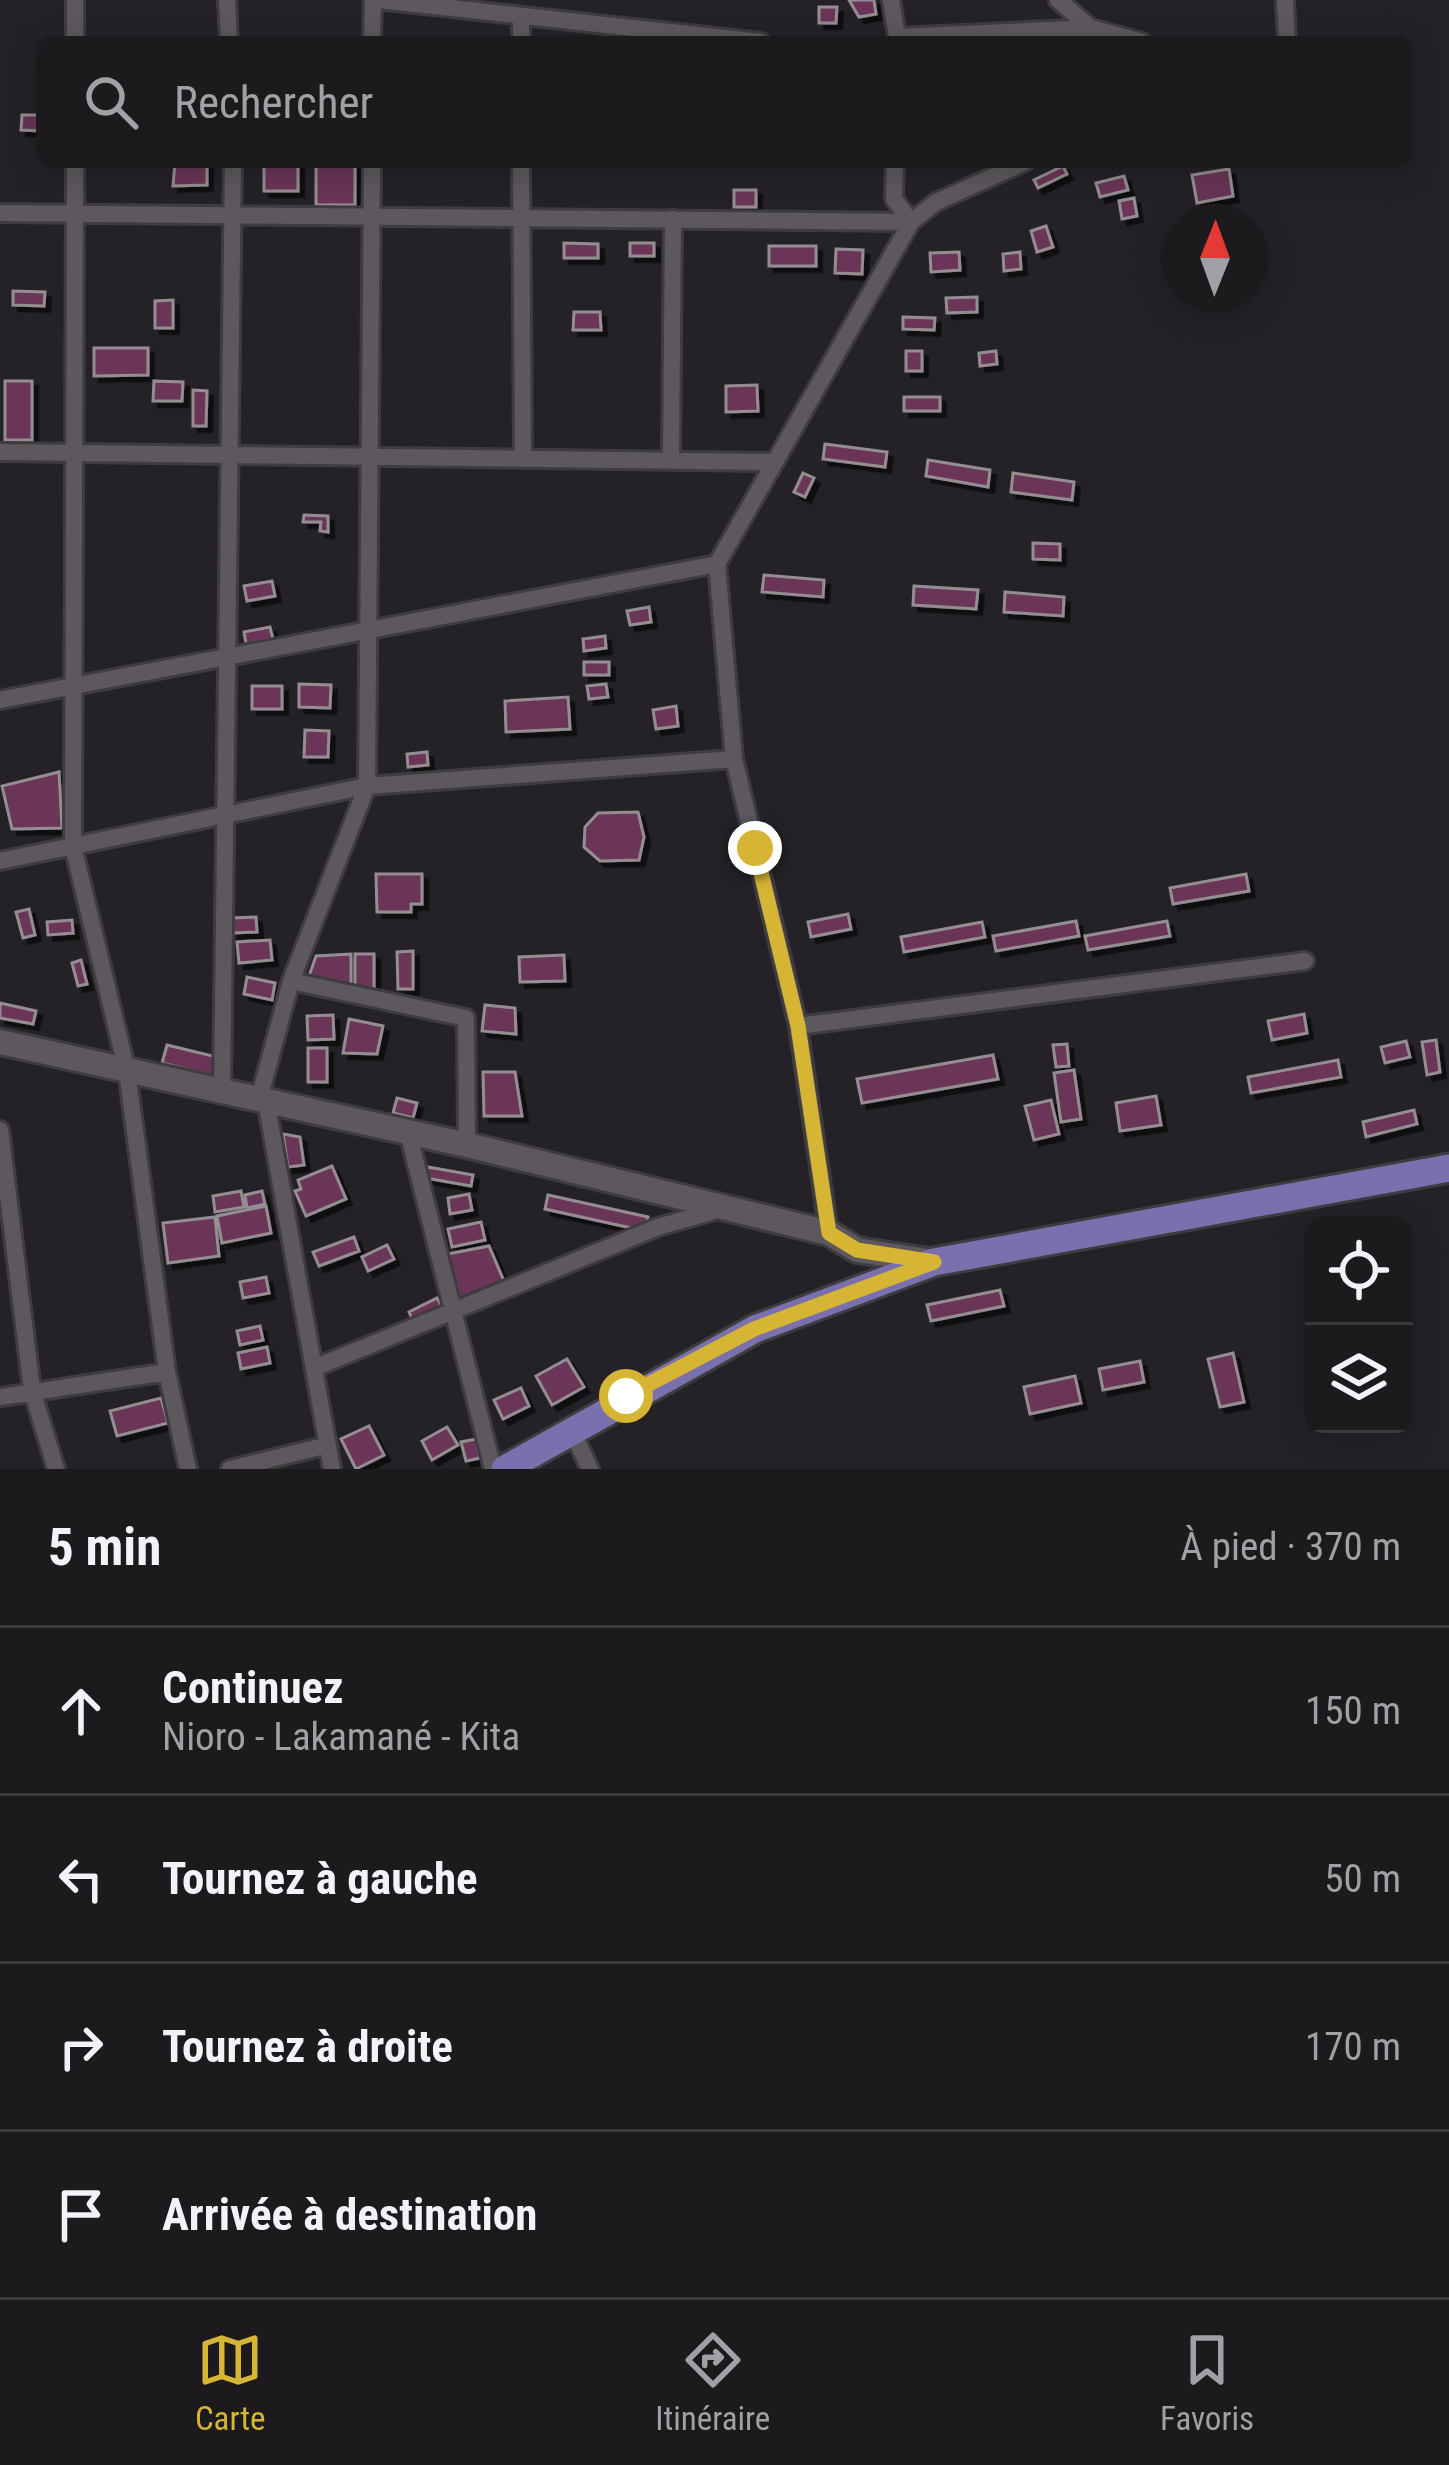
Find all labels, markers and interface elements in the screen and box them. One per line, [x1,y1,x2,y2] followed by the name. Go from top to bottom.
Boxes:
[36,36,1413,168] search box
[78,69,144,135] icon: search
[174,76,373,129] text: Rechercher
[1161,204,1269,312] north arrow
[728,821,782,875] route end
[1305,1217,1413,1433] map controls
[1305,1217,1413,1325] button: locate
[1305,1325,1413,1433] button: layers
[599,1369,653,1423] route start
[48,1518,161,1577] text: 5 min
[1180,1524,1401,1570] text: À pied · 370 m
[162,1661,343,1714] text: Continuez
[48,1678,114,1744] icon: ahead
[1305,1688,1401,1734] text: 150 m
[162,1714,520,1760] text: Nioro - Lakamané - Kita
[48,1846,114,1912] icon: left
[162,1852,478,1905] text: Tournez à gauche
[1324,1856,1401,1902] text: 50 m
[48,2014,114,2080] icon: right
[162,2020,453,2073] text: Tournez à droite
[1305,2024,1401,2070] text: 170 m
[48,2182,114,2248] icon: arrive
[162,2188,537,2241] text: Arrivée à destination
[195,2327,265,2438] tab: Carte
[655,2327,770,2438] tab: Itinéraire
[1160,2327,1254,2438] tab: Favoris

